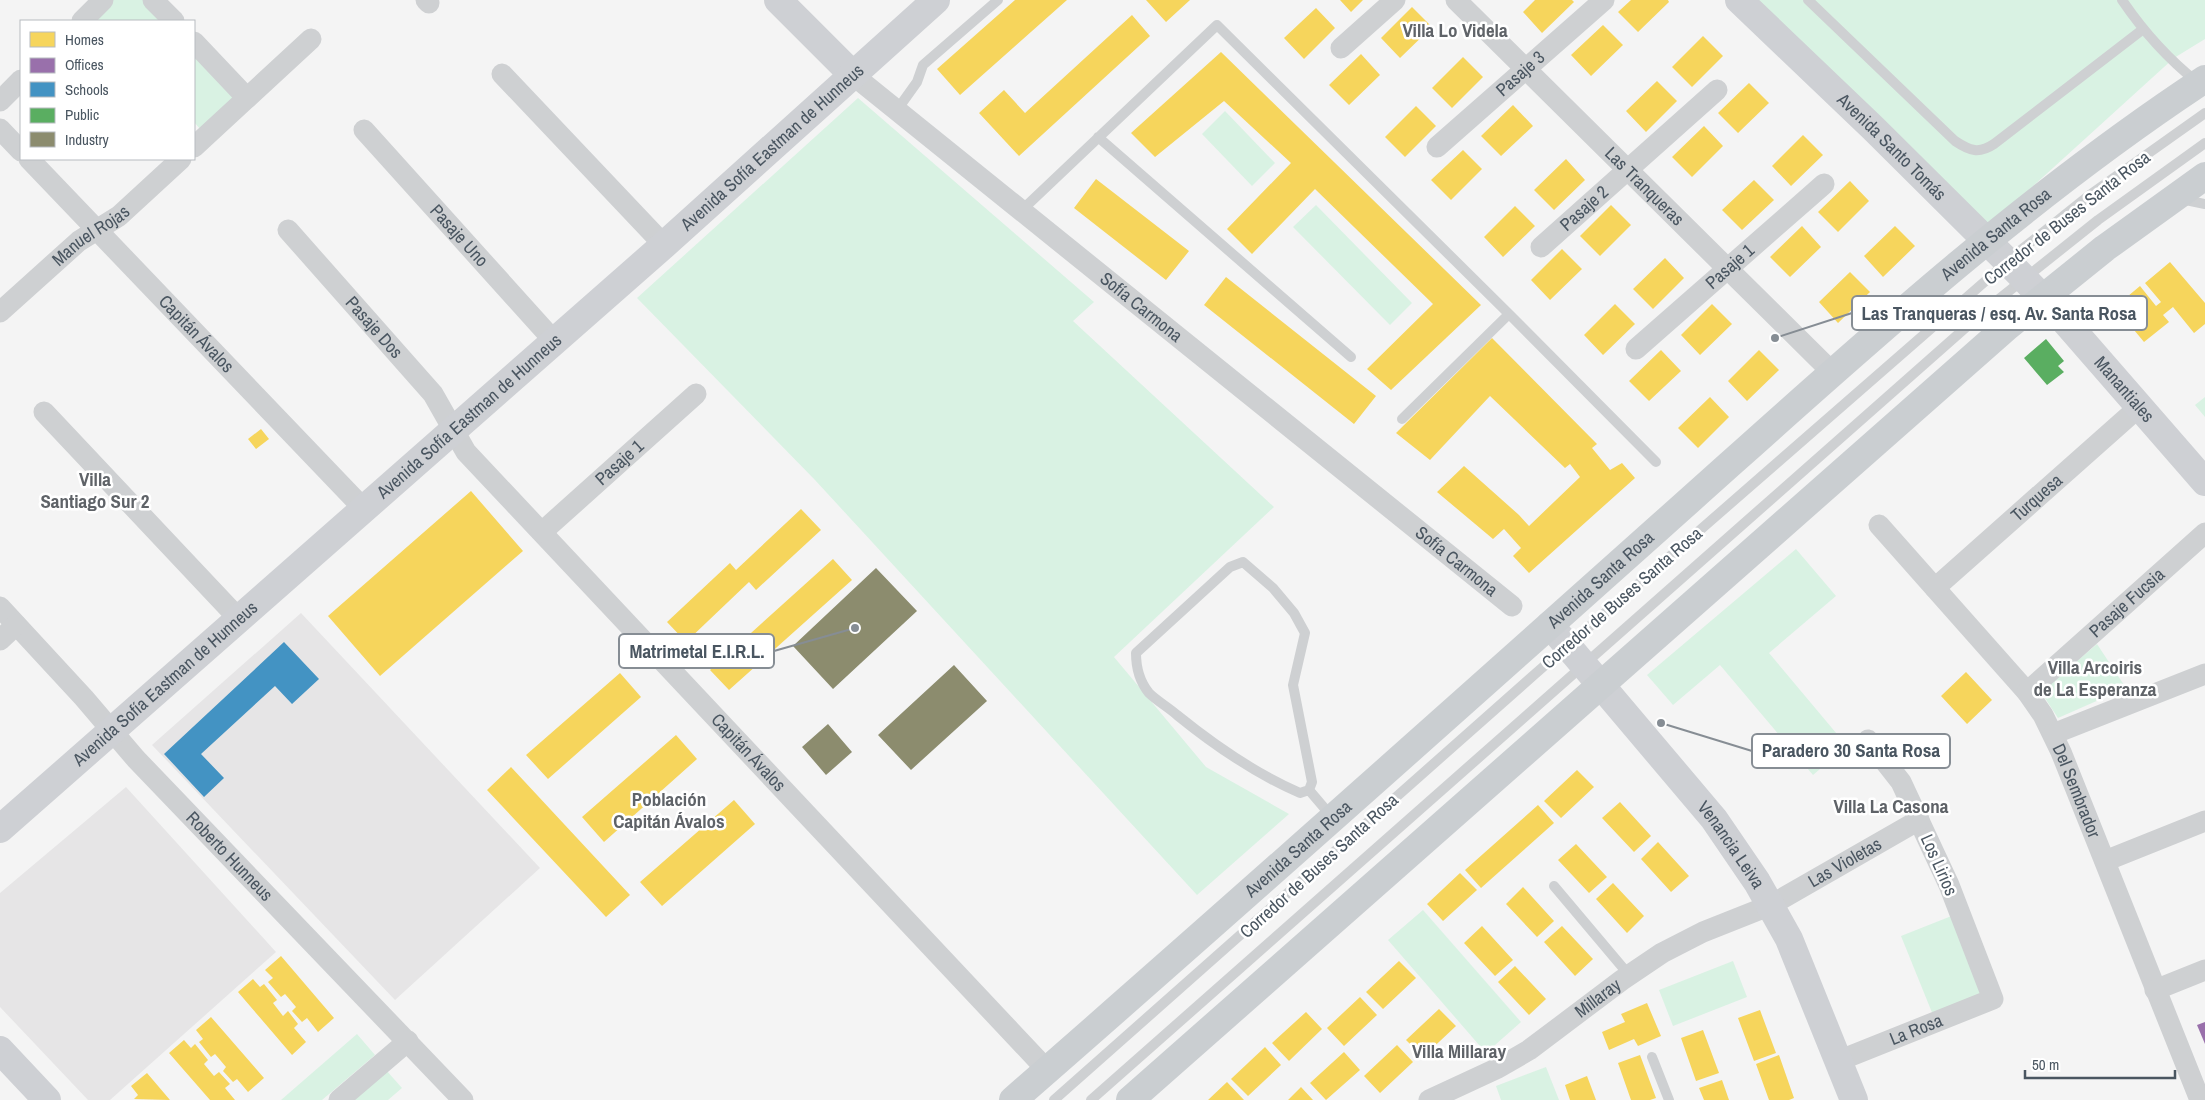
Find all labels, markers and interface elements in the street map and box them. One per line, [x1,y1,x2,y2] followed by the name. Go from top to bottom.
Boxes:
[1402,17,1508,43] district label: Villa Lo Videla
[20,20,195,160] legend
[65,29,104,50] text: Homes
[1490,45,1550,102] street label: Pasaje 3
[65,54,104,75] text: Offices
[674,58,869,237] street label: Avenida Sofía Eastman de Hunneus
[65,79,109,100] text: Schools
[1831,87,1952,206] street label: Avenida Santo Tomás
[65,104,99,125] text: Public
[65,129,110,150] text: Industry
[1599,141,1690,231] street label: Las Tranqueras
[1978,145,2155,291] street label: Corredor de Buses Santa Rosa
[1554,180,1614,236] street label: Pasaje 2
[1934,181,2056,287] street label: Avenida Santa Rosa
[425,198,494,272] street label: Pasaje Uno
[46,199,135,272] street label: Manuel Rojas
[1700,237,1760,295] street label: Pasaje 1
[1095,266,1188,348] street label: Sofía Carmona
[153,289,240,378] street label: Capitán Ávalos
[340,290,409,364] street label: Pasaje Dos
[1852,296,2147,330] callout: Las Tranqueras / esq. Av. Santa Rosa
[1862,300,2137,326] text: Las Tranqueras / esq. Av. Santa Rosa
[370,328,567,505] street label: Avenida Sofía Eastman de Hunneus
[2089,350,2161,428] street label: Manantiales
[589,433,649,491] street label: Pasaje 1
[40,466,150,514] district label: Villa Santiago Sur 2
[2005,468,2068,527] street label: Turquesa
[1410,520,1503,602] street label: Sofía Carmona
[1536,521,1707,674] street label: Corredor de Buses Santa Rosa
[1541,525,1659,634] street label: Avenida Santa Rosa
[2083,562,2170,643] street label: Pasaje Fucsia
[66,595,263,772] street label: Avenida Sofía Eastman de Hunneus
[619,634,774,668] callout: Matrimetal E.I.R.L.
[629,638,765,664] text: Matrimetal E.I.R.L.
[2034,654,2157,702] district label: Villa Arcoiris de La Esperanza
[706,707,792,797] street label: Capitán Ávalos
[1752,734,1950,768] callout: Paradero 30 Santa Rosa
[1762,737,1941,763] text: Paradero 30 Santa Rosa
[2047,739,2107,841] street label: Del Sembrador
[613,786,725,834] district label: Población Capitán Ávalos
[1234,788,1403,944] street label: Corredor de Buses Santa Rosa
[1834,793,1949,819] district label: Villa La Casona
[1238,794,1357,904] street label: Avenida Santa Rosa
[1692,795,1771,893] street label: Venancia Leiva
[181,806,279,907] street label: Roberto Hunneus
[1915,830,1964,899] street label: Los Lirios
[1803,831,1886,893] street label: Las Violetas
[1569,972,1626,1023] street label: Millaray
[1886,1008,1946,1051] street label: La Rosa
[1412,1038,1506,1064] district label: Villa Millaray
[2025,1048,2175,1080] scale bar
[2032,1054,2059,1075] text: 50 m

